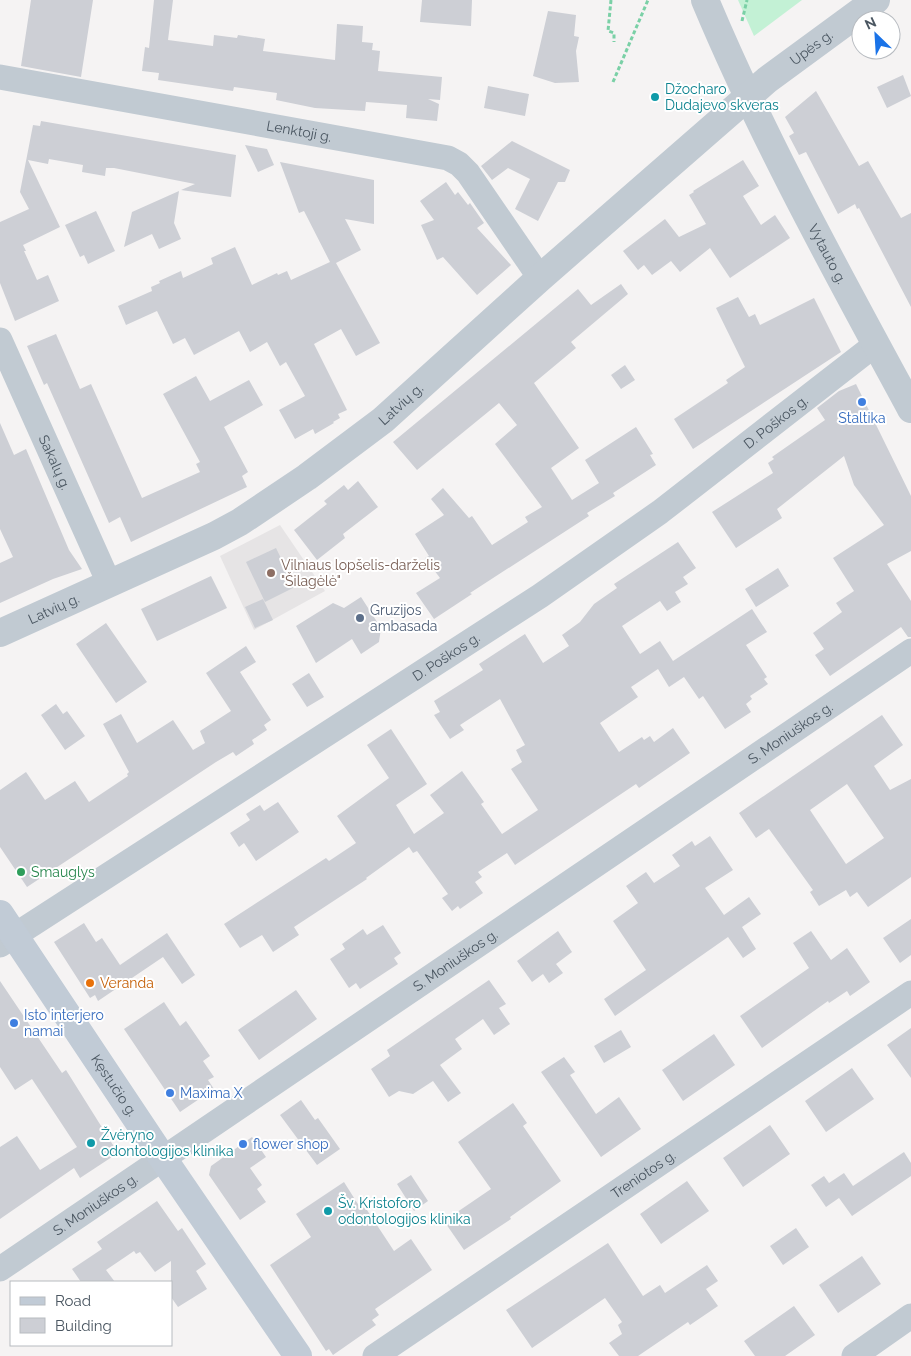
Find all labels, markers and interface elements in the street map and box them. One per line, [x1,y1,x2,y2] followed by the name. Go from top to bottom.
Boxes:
[851,10,901,60] north arrow
[862,14,879,33] text: N
[787,27,836,68] street label: Upės g.
[665,81,779,113] place label: Džocharo Dudajevo skveras
[649,91,661,103] marker: Džocharo Dudajevo skveras
[265,117,333,145] street label: Lenktoji g.
[805,221,850,287] street label: Vytauto g.
[375,380,426,428] street label: Latvių g.
[740,392,811,452] street label: D. Poškos g.
[856,396,868,408] marker: Staltika
[838,410,886,426] place label: Staltika
[36,432,74,492] street label: Sakalų g.
[281,557,440,589] place label: Vilniaus lopšelis-darželis "Šilagėlė"
[265,567,277,579] marker: Vilniaus lopšelis-darželis "Šilagėlė"
[26,590,82,627] street label: Latvių g.
[370,602,438,634] place label: Gruzijos ambasada
[354,612,366,624] marker: Gruzijos ambasada
[409,629,483,684] street label: D. Poškos g.
[745,699,836,767] street label: S. Moniuškos g.
[31,864,95,880] place label: Smauglys
[15,866,27,878] marker: Smauglys
[410,926,500,995] street label: S. Moniuškos g.
[100,975,154,991] place label: Veranda
[84,977,96,989] marker: Veranda
[24,1007,104,1039] place label: Isto interjero namai
[8,1017,20,1029] marker: Isto interjero namai
[88,1052,140,1119] street label: Kęstučio g.
[180,1085,243,1101] place label: Maxima X
[164,1087,176,1099] marker: Maxima X
[101,1126,234,1159] place label: Žvėryno odontologijos klinika
[253,1136,329,1152] place label: flower shop
[85,1137,97,1149] marker: Žvėryno odontologijos klinika
[237,1138,249,1150] marker: flower shop
[608,1147,678,1202] street label: Treniotos g.
[50,1170,140,1239] street label: S. Moniuškos g.
[338,1193,471,1227] place label: Šv. Kristoforo odontologijos klinika
[322,1205,334,1217] marker: Šv. Kristoforo odontologijos klinika
[10,1281,172,1346] legend
[55,1292,91,1310] text: Road
[55,1317,112,1335] text: Building

